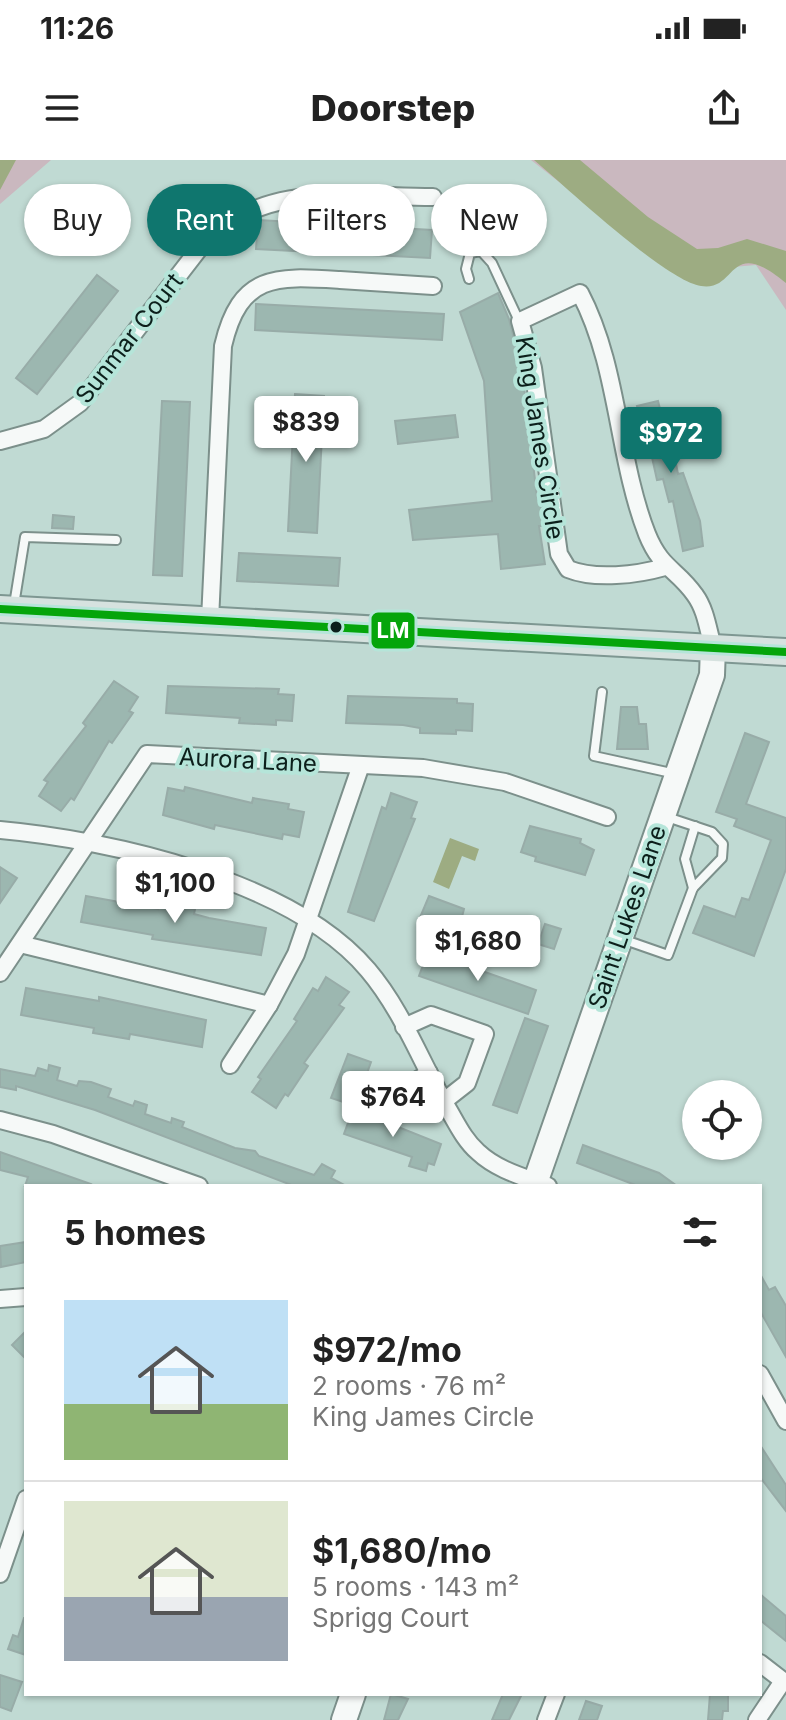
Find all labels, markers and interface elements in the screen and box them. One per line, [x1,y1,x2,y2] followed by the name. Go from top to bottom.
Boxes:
[40,10,114,46] text: 11:26
[40,86,84,130] icon: menu
[311,86,475,130] text: Doorstep
[702,86,746,130] icon: share
[24,184,131,256] chip: Buy
[147,184,262,256] chip: Rent
[278,184,415,256] chip: Filters
[431,184,547,256] chip: New
[69,267,189,409] street label: Sunmar Court
[510,334,570,542] street label: King James Circle
[259,396,353,464] pin: $839
[272,406,340,437] text: $839
[624,407,718,475] pin: $972
[639,417,703,448] text: $972
[370,611,416,650] line badge: LM
[377,617,409,643] text: LM
[328,619,344,635] unlabelled marker
[178,742,318,778] street label: Aurora Lane
[582,821,672,1013] street label: Saint Lukes Lane
[110,857,240,925] pin: $1,100
[135,867,215,898] text: $1,100
[413,915,543,983] pin: $1,680
[434,925,522,956] text: $1,680
[346,1071,440,1139] pin: $764
[682,1080,762,1160] map controls
[682,1080,762,1160] button: locate
[360,1081,426,1112] text: $764
[678,1210,722,1254] icon: filters
[64,1212,206,1253] text: 5 homes
[312,1329,462,1370] text: $972/mo
[128,1332,224,1428] icon: home
[312,1370,506,1401] text: 2 rooms · 76 m²
[312,1401,534,1432] text: King James Circle
[312,1530,492,1571] text: $1,680/mo
[128,1533,224,1629] icon: home
[312,1571,519,1602] text: 5 rooms · 143 m²
[312,1602,469,1633] text: Sprigg Court

